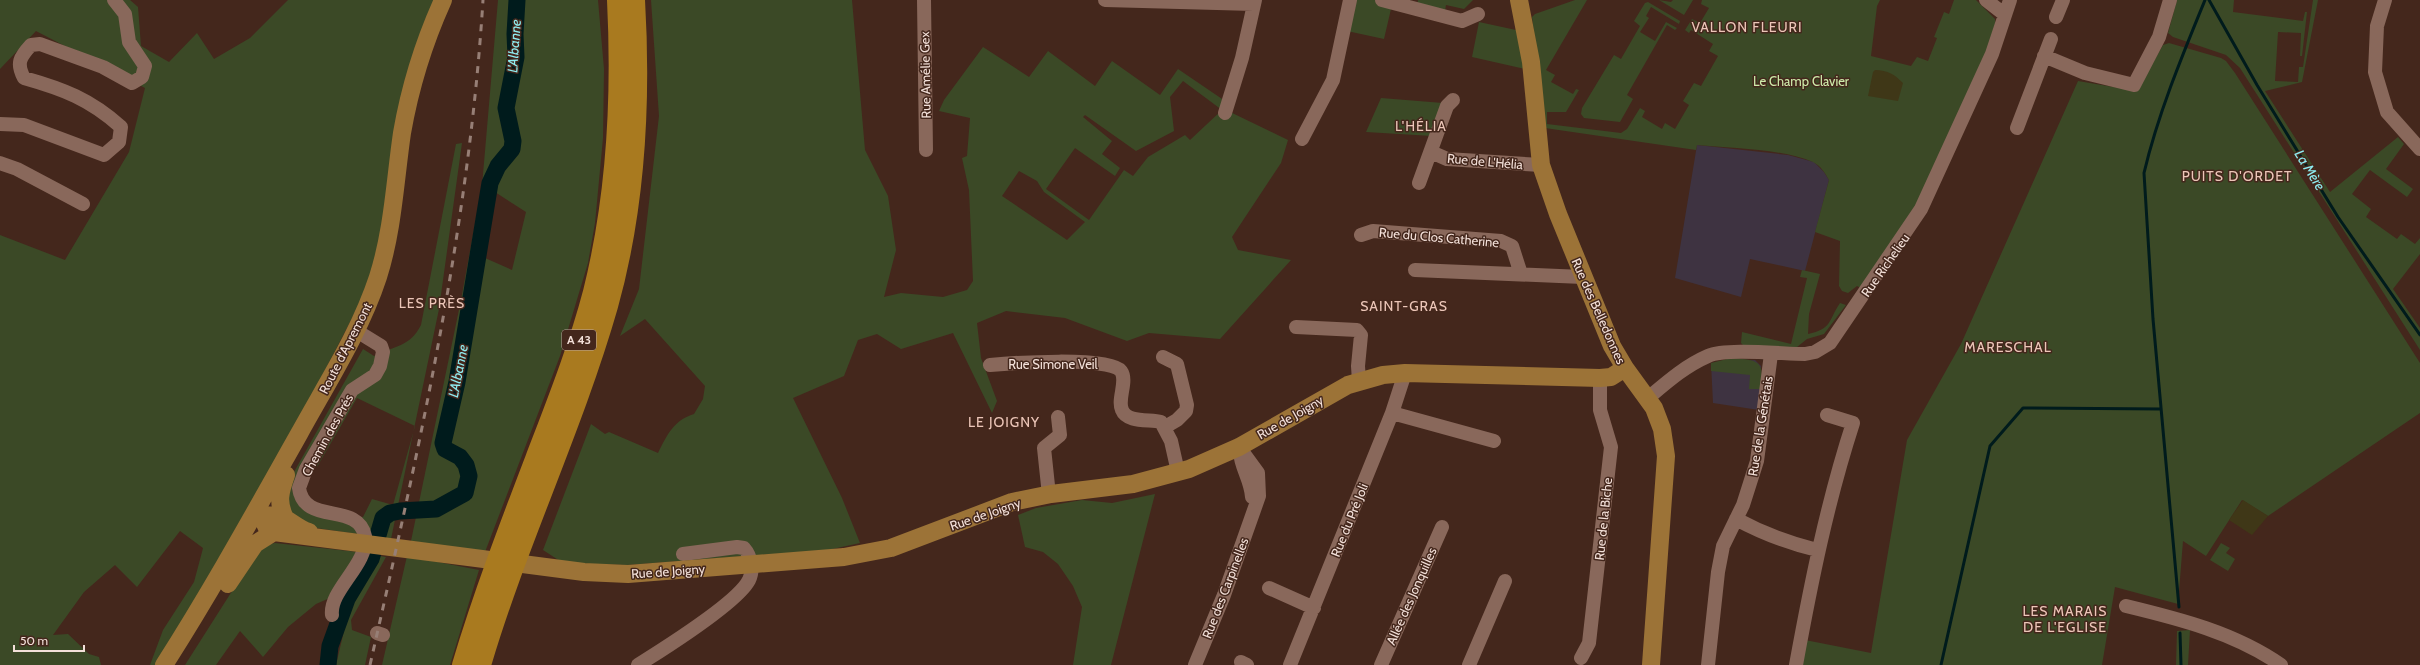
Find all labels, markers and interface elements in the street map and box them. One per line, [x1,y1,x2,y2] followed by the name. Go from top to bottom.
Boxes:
[503,18,525,73] water label: L'Albanne
[1691,18,1803,36] district label: VALLON FLEURI
[916,31,934,119] street label: Rue Amélie Gex
[1753,73,1850,89] park label: Le Champ Clavier
[1395,117,1447,135] district label: L'HÉLIA
[2291,146,2330,194] water label: La Mère
[1446,150,1524,172] street label: Rue de L'Hélia
[2182,167,2292,185] district label: PUITS D'ORDET
[1378,224,1500,250] street label: Rue du Clos Catherine
[1857,230,1913,300] street label: Rue Richelieu
[1568,256,1630,367] street label: Rue des Belledonnes
[399,294,465,312] district label: LES PRÈS
[1360,297,1448,315] district label: SAINT-GRAS
[315,299,375,396] street label: Route d'Apremont
[562,330,596,350] road number: A 43
[1964,338,2052,356] district label: MARESCHAL
[444,343,472,399] water label: L'Albanne
[1008,356,1098,372] street label: Rue Simone Veil
[1744,374,1776,477] street label: Rue de la Génétais
[298,391,356,479] street label: Chemin des Prés
[1254,391,1326,442] street label: Rue de Joigny
[968,413,1040,431] district label: LE JOIGNY
[1591,476,1615,561] street label: Rue de la Biche
[1327,481,1371,559] street label: Rue du Pré Joli
[947,494,1023,534] street label: Rue de Joigny
[1198,535,1252,641] street label: Rue des Carpinelles
[1382,544,1440,647] street label: Allée des Jonquilles
[631,560,706,582] street label: Rue de Joigny
[2023,602,2107,636] district label: LES MARAIS DE L'EGLISE
[14,627,84,653] scale bar
[20,633,48,648] text: 50 m

